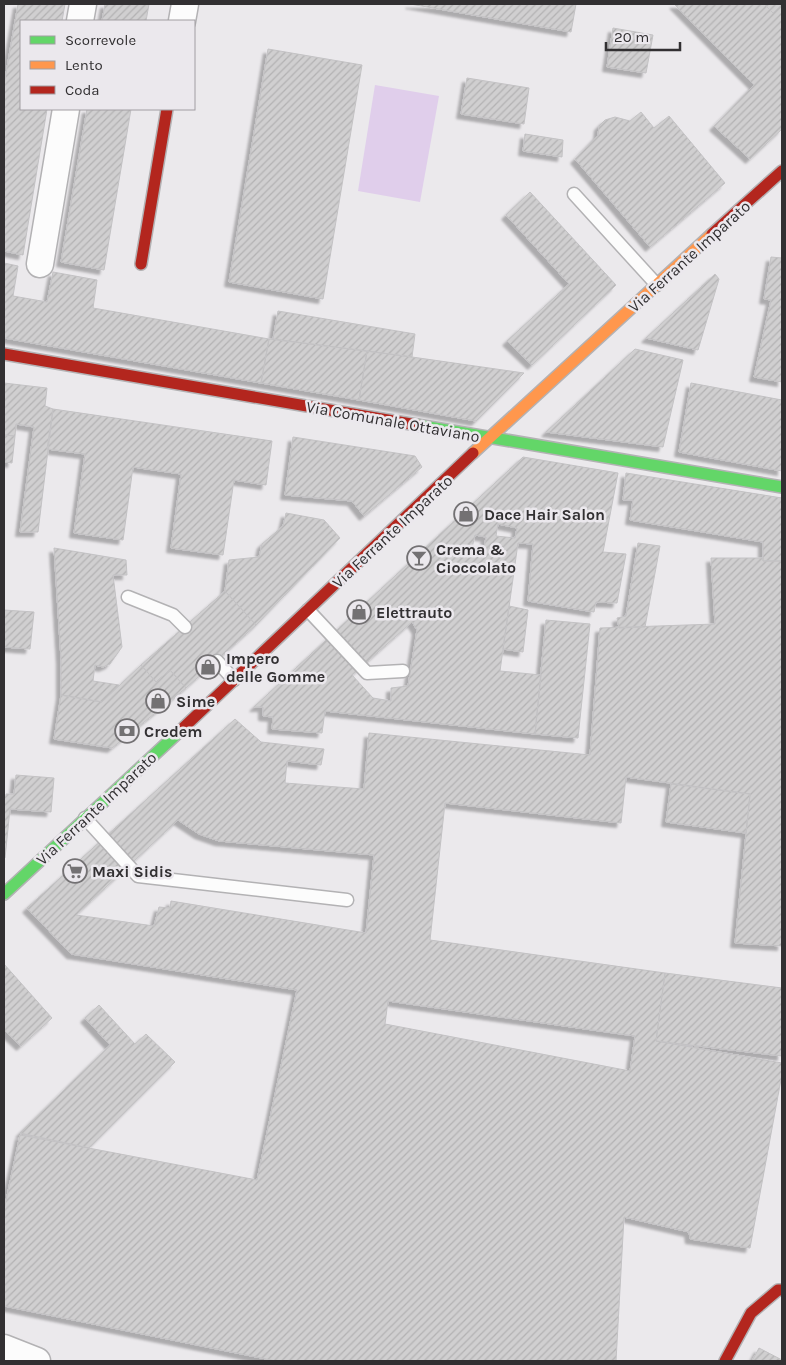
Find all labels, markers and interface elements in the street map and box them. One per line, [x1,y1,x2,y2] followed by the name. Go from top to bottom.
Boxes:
[20,20,195,110] legend
[606,20,680,52] scale bar
[614,28,649,46] text: 20 m
[65,31,136,49] text: Scorrevole
[65,56,103,74] text: Lento
[65,81,100,99] text: Coda
[624,197,754,316] street label: Via Ferrante Imparato
[305,397,481,446] street label: Via Comunale Ottaviano
[328,471,456,592] street label: Via Ferrante Imparato
[453,501,479,527] shop icon: Dace Hair Salon
[484,505,605,524] place label: Dace Hair Salon
[436,540,516,577] place label: Crema & Cioccolato
[406,545,432,571] bar icon: Crema & Cioccolato
[346,599,372,625] shop icon: Elettrauto
[376,603,452,622] place label: Elettrauto
[226,649,325,686] place label: Impero delle Gomme
[195,654,221,680] shop icon: Impero delle Gomme
[145,688,171,714] shop icon: Sime
[176,692,215,711] place label: Sime
[114,718,140,744] bank icon: Credem
[144,722,202,741] place label: Credem
[32,748,160,869] street label: Via Ferrante Imparato
[62,858,88,884] supermarket icon: Maxi Sidis
[92,862,172,881] place label: Maxi Sidis

